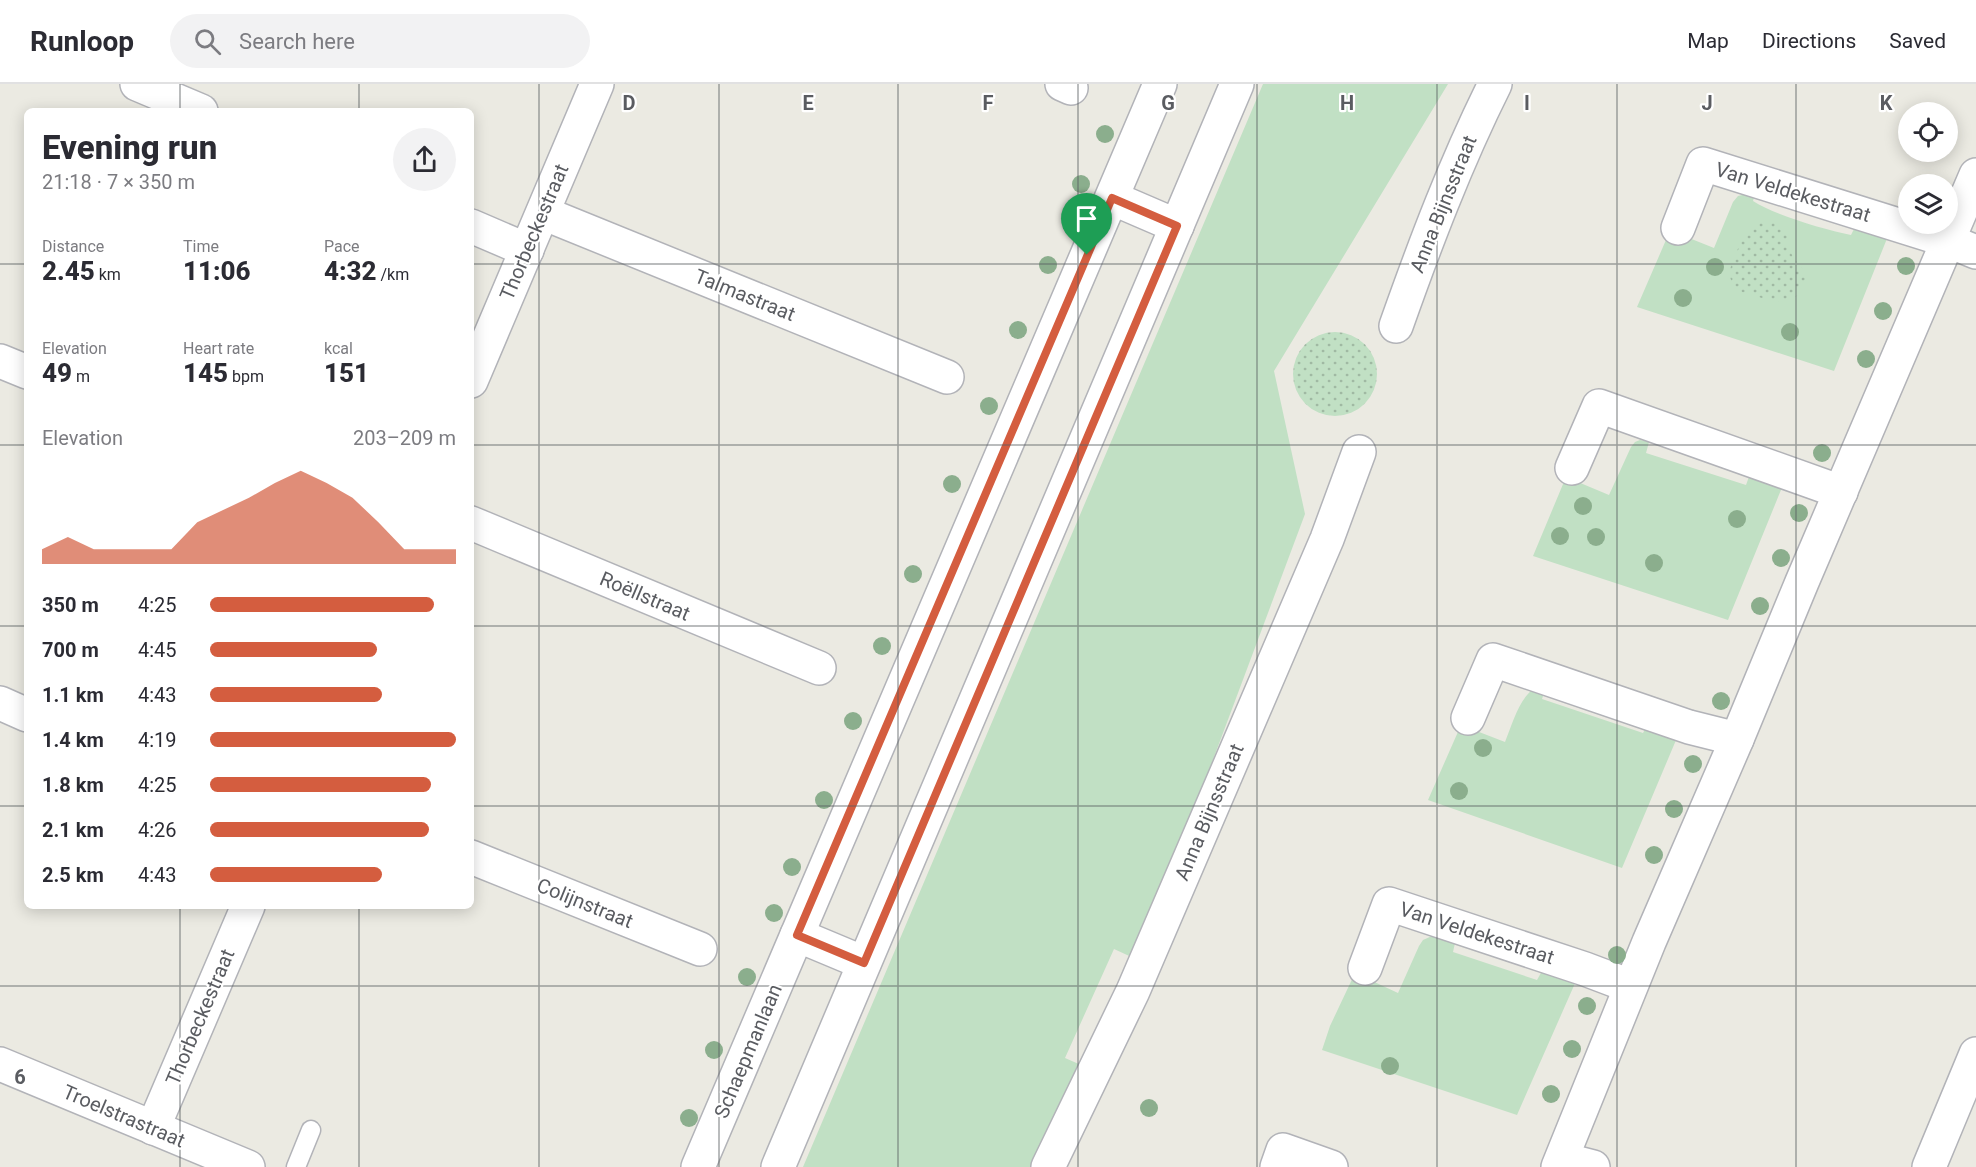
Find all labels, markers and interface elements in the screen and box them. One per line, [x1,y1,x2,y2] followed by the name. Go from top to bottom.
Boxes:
[170,14,590,68] search box
[30,25,134,58] text: Runloop
[191,25,224,58] icon: search
[239,29,355,54] text: Search here
[1687,29,1729,53] text: Map
[1762,29,1856,53] text: Directions
[1889,29,1946,53] text: Saved
[623,91,636,115] text: D
[802,91,814,115] text: E
[983,91,994,115] text: F
[1161,91,1175,115] text: G
[1340,91,1354,115] text: H
[1524,91,1530,115] text: I
[1701,91,1713,115] text: J
[1880,91,1893,115] text: K
[1898,102,1958,234] map controls
[1898,102,1958,162] button: locate
[42,128,217,167] text: Evening run
[393,128,456,191] button: share
[1405,132,1481,276] street label: Anna Bijnsstraat
[1713,157,1873,227] street label: Van Veldekestraat
[495,160,573,304] street label: Thorbeckestraat
[42,170,195,194] text: 21:18 · 7 × 350 m
[1898,174,1958,234] button: layers
[1061,193,1112,255] pin
[1070,202,1103,235] icon: arrive
[42,237,104,256] text: Distance
[183,237,219,256] text: Time
[324,237,360,256] text: Pace
[42,256,95,286] text: 2.45
[183,256,251,286] text: 11:06
[324,256,377,286] text: 4:32
[691,264,799,326] street label: Talmastraat
[95,265,121,284] text: km
[377,265,409,284] text: /km
[42,339,107,358] text: Elevation
[183,339,254,358] text: Heart rate
[324,339,353,358] text: kcal
[42,358,72,388] text: 49
[183,358,228,388] text: 145
[324,358,369,388] text: 151
[72,367,90,386] text: m
[228,367,264,386] text: bpm
[42,426,123,450] text: Elevation
[353,426,456,450] text: 203–209 m
[596,566,694,626] street label: Roëllstraat
[42,593,99,617] text: 350 m
[138,593,177,617] text: 4:25
[42,638,99,662] text: 700 m
[138,638,177,662] text: 4:45
[42,683,104,707] text: 1.1 km
[138,683,177,707] text: 4:43
[42,728,104,752] text: 1.4 km
[138,728,177,752] text: 4:19
[1169,740,1249,884] street label: Anna Bijnsstraat
[42,773,104,797] text: 1.8 km
[138,773,177,797] text: 4:25
[42,818,104,842] text: 2.1 km
[138,818,177,842] text: 4:26
[42,863,104,887] text: 2.5 km
[138,863,177,887] text: 4:43
[533,873,637,933] street label: Colijnstraat
[1397,897,1557,969] street label: Van Veldekestraat
[161,945,239,1089] street label: Thorbeckestraat
[709,980,787,1122] street label: Schaepmanlaan
[14,1065,26,1089] text: 6
[59,1079,189,1153] street label: Troelstrastraat

